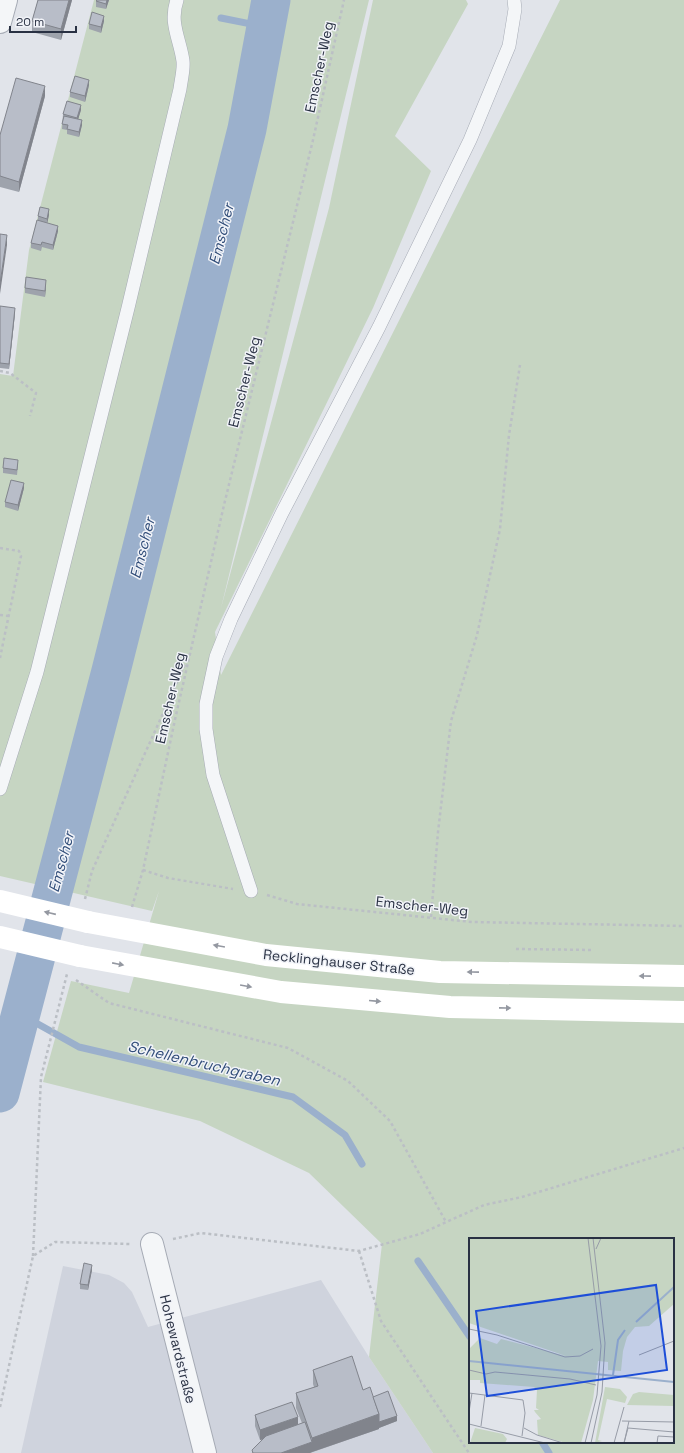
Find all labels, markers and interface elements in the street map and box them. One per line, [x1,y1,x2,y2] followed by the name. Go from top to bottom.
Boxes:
[10,8,76,34] scale bar
[16,14,44,30] text: 20 m
[301,20,337,114] street label: Emscher-Weg
[204,200,238,266] water label: Emscher
[224,335,264,429] street label: Emscher-Weg
[125,514,159,580] water label: Emscher
[151,651,189,745] street label: Emscher-Weg
[44,828,79,894] water label: Emscher
[375,892,469,920] street label: Emscher-Weg
[44,910,56,916] one-way arrow
[213,943,225,949] one-way arrow
[262,945,416,979] street label: Recklinghauser Straße
[112,961,124,967] one-way arrow
[467,969,479,976] one-way arrow
[639,972,651,979] one-way arrow
[240,984,252,990] one-way arrow
[369,997,381,1004] one-way arrow
[499,1005,512,1011] one-way arrow
[126,1036,283,1090] water label: Schellenbruchgraben
[469,1238,674,1443] inset map
[156,1293,200,1405] street label: Hohewardstraße

